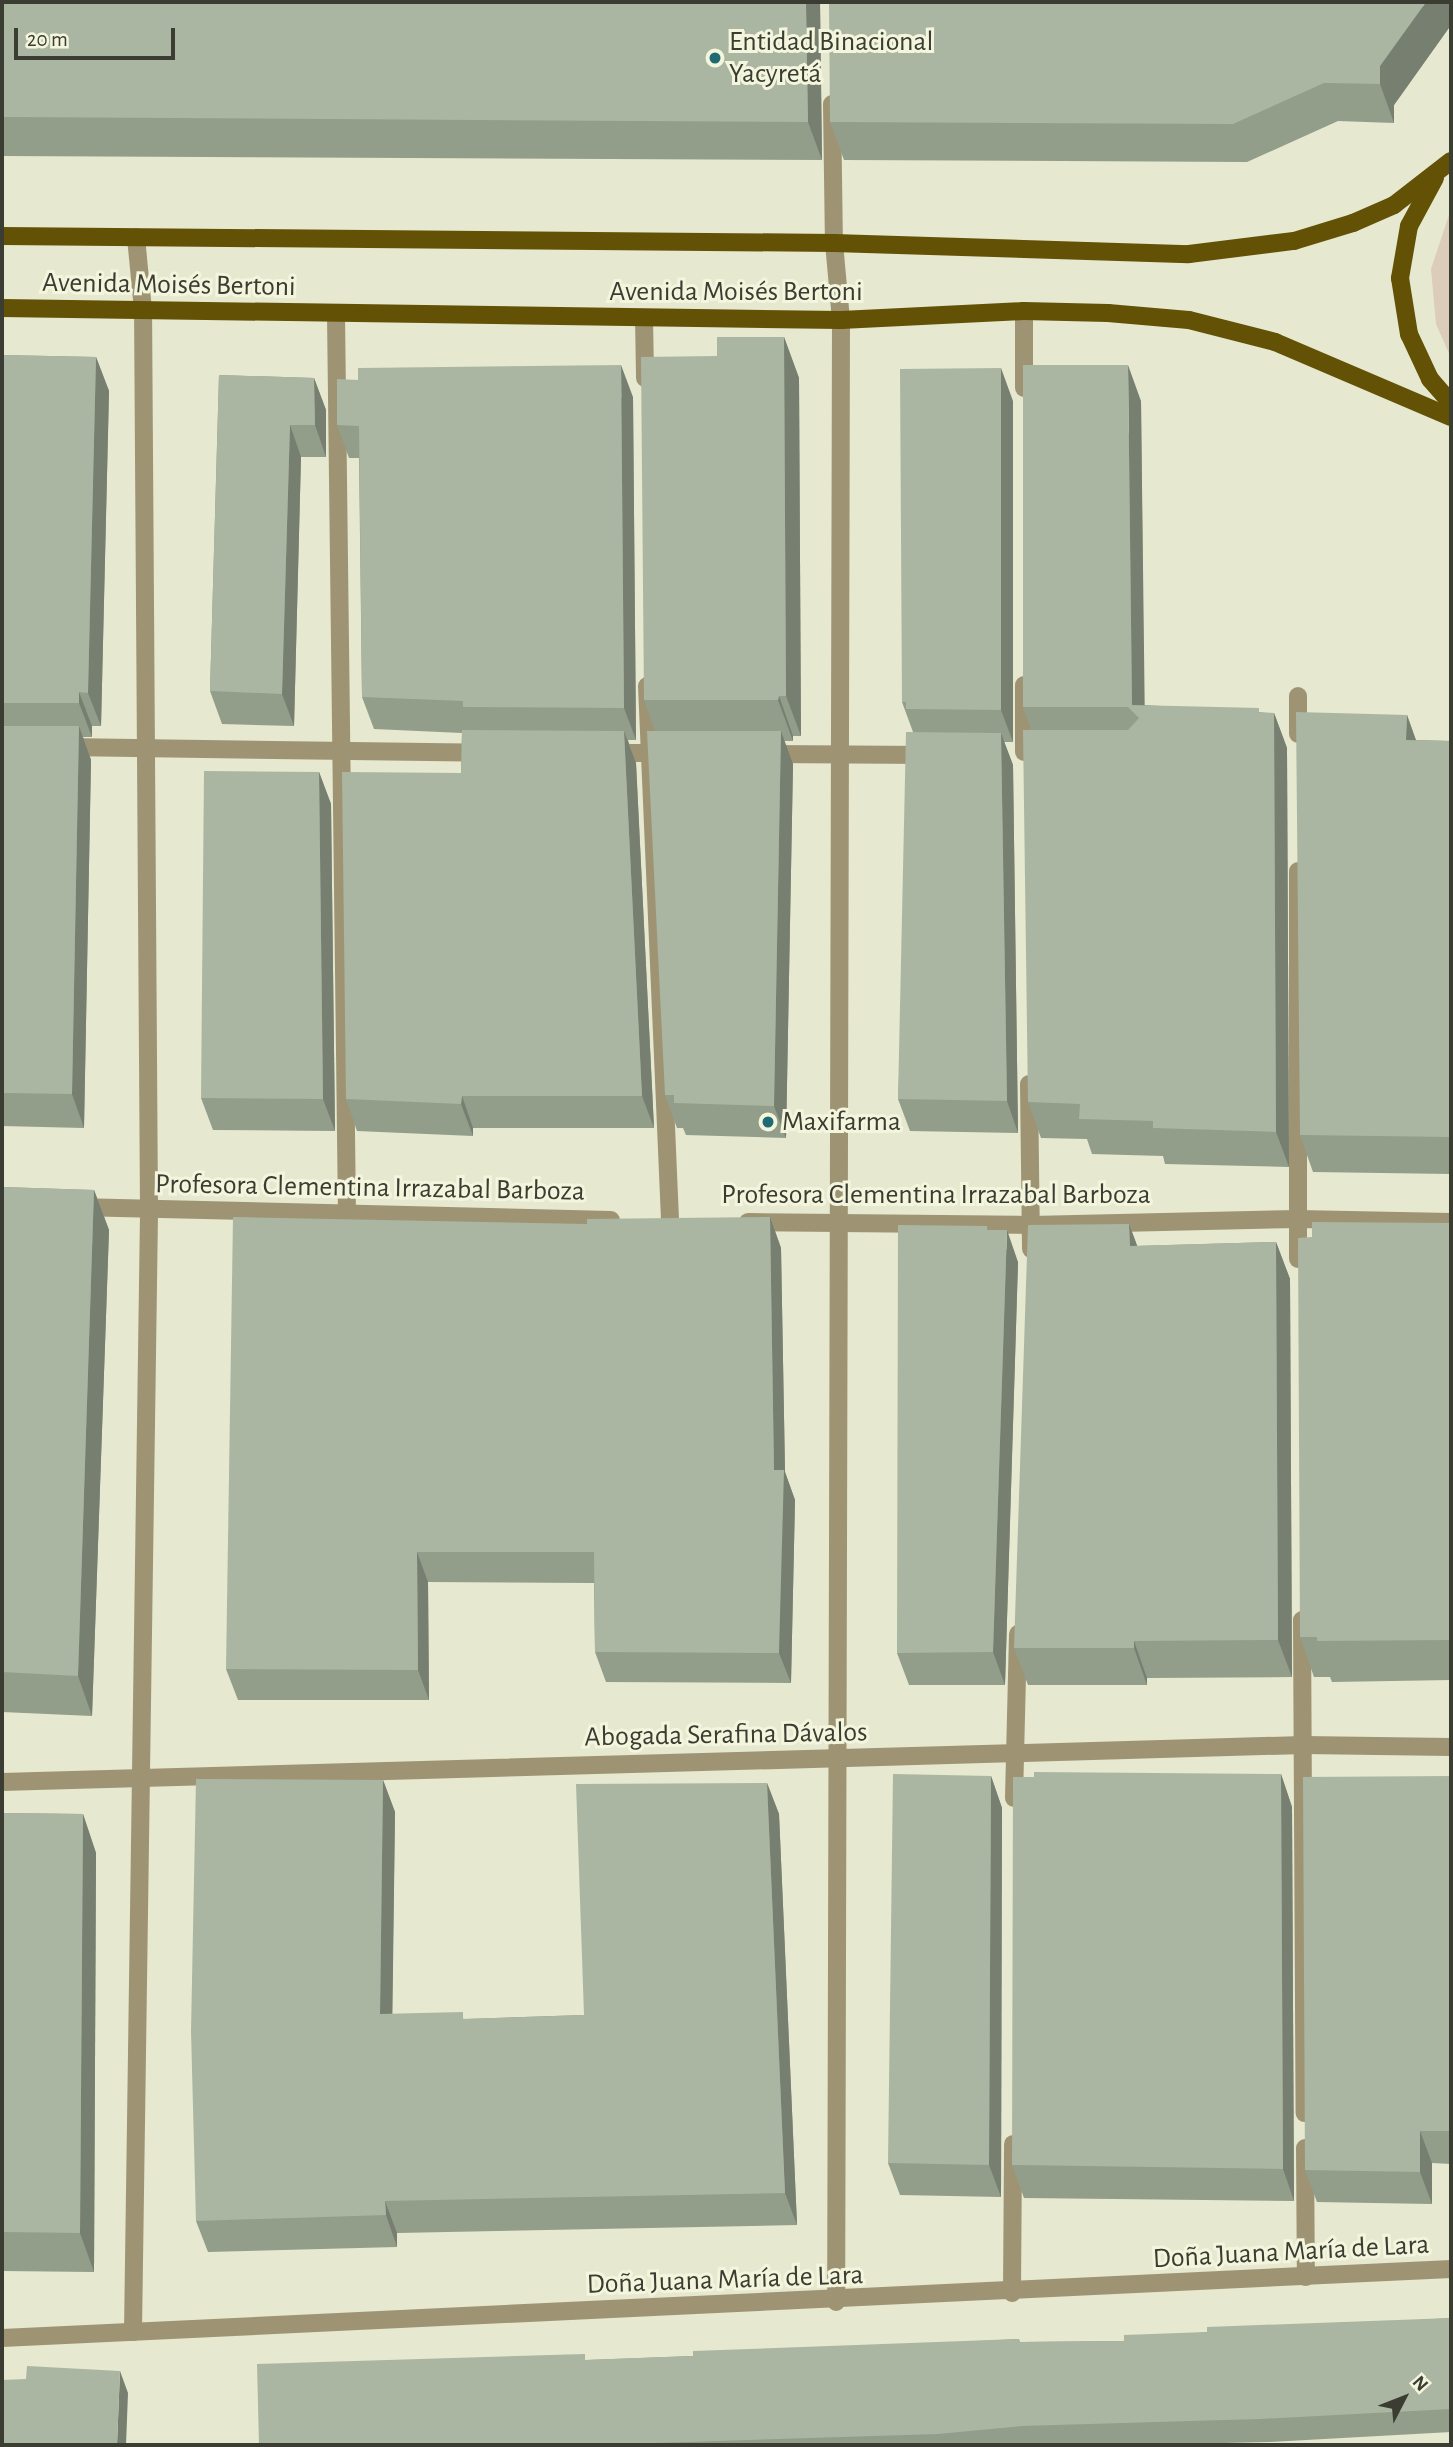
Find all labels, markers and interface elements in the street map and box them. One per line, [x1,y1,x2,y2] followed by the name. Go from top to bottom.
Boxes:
[18,14,178,58] scale bar
[729,25,933,91] place label: Entidad Binacional Yacyretá
[27,29,68,50] text: 20 m
[707,50,723,66] marker: Entidad Binacional Yacyretá
[42,266,296,304] street label: Avenida Moisés Bertoni
[609,275,863,309] street label: Avenida Moisés Bertoni
[782,1105,901,1139] place label: Maxifarma
[760,1114,776,1130] marker: Maxifarma
[155,1167,585,1209] street label: Profesora Clementina Irrazabal Barboza
[721,1178,1151,1212] street label: Profesora Clementina Irrazabal Barboza
[584,1716,868,1754] street label: Abogada Serafina Dávalos
[1152,2228,1430,2276] street label: Doña Juana María de Lara
[586,2258,864,2302] street label: Doña Juana María de Lara
[1369,2363,1439,2433] north arrow
[1408,2372,1431,2395] text: N

